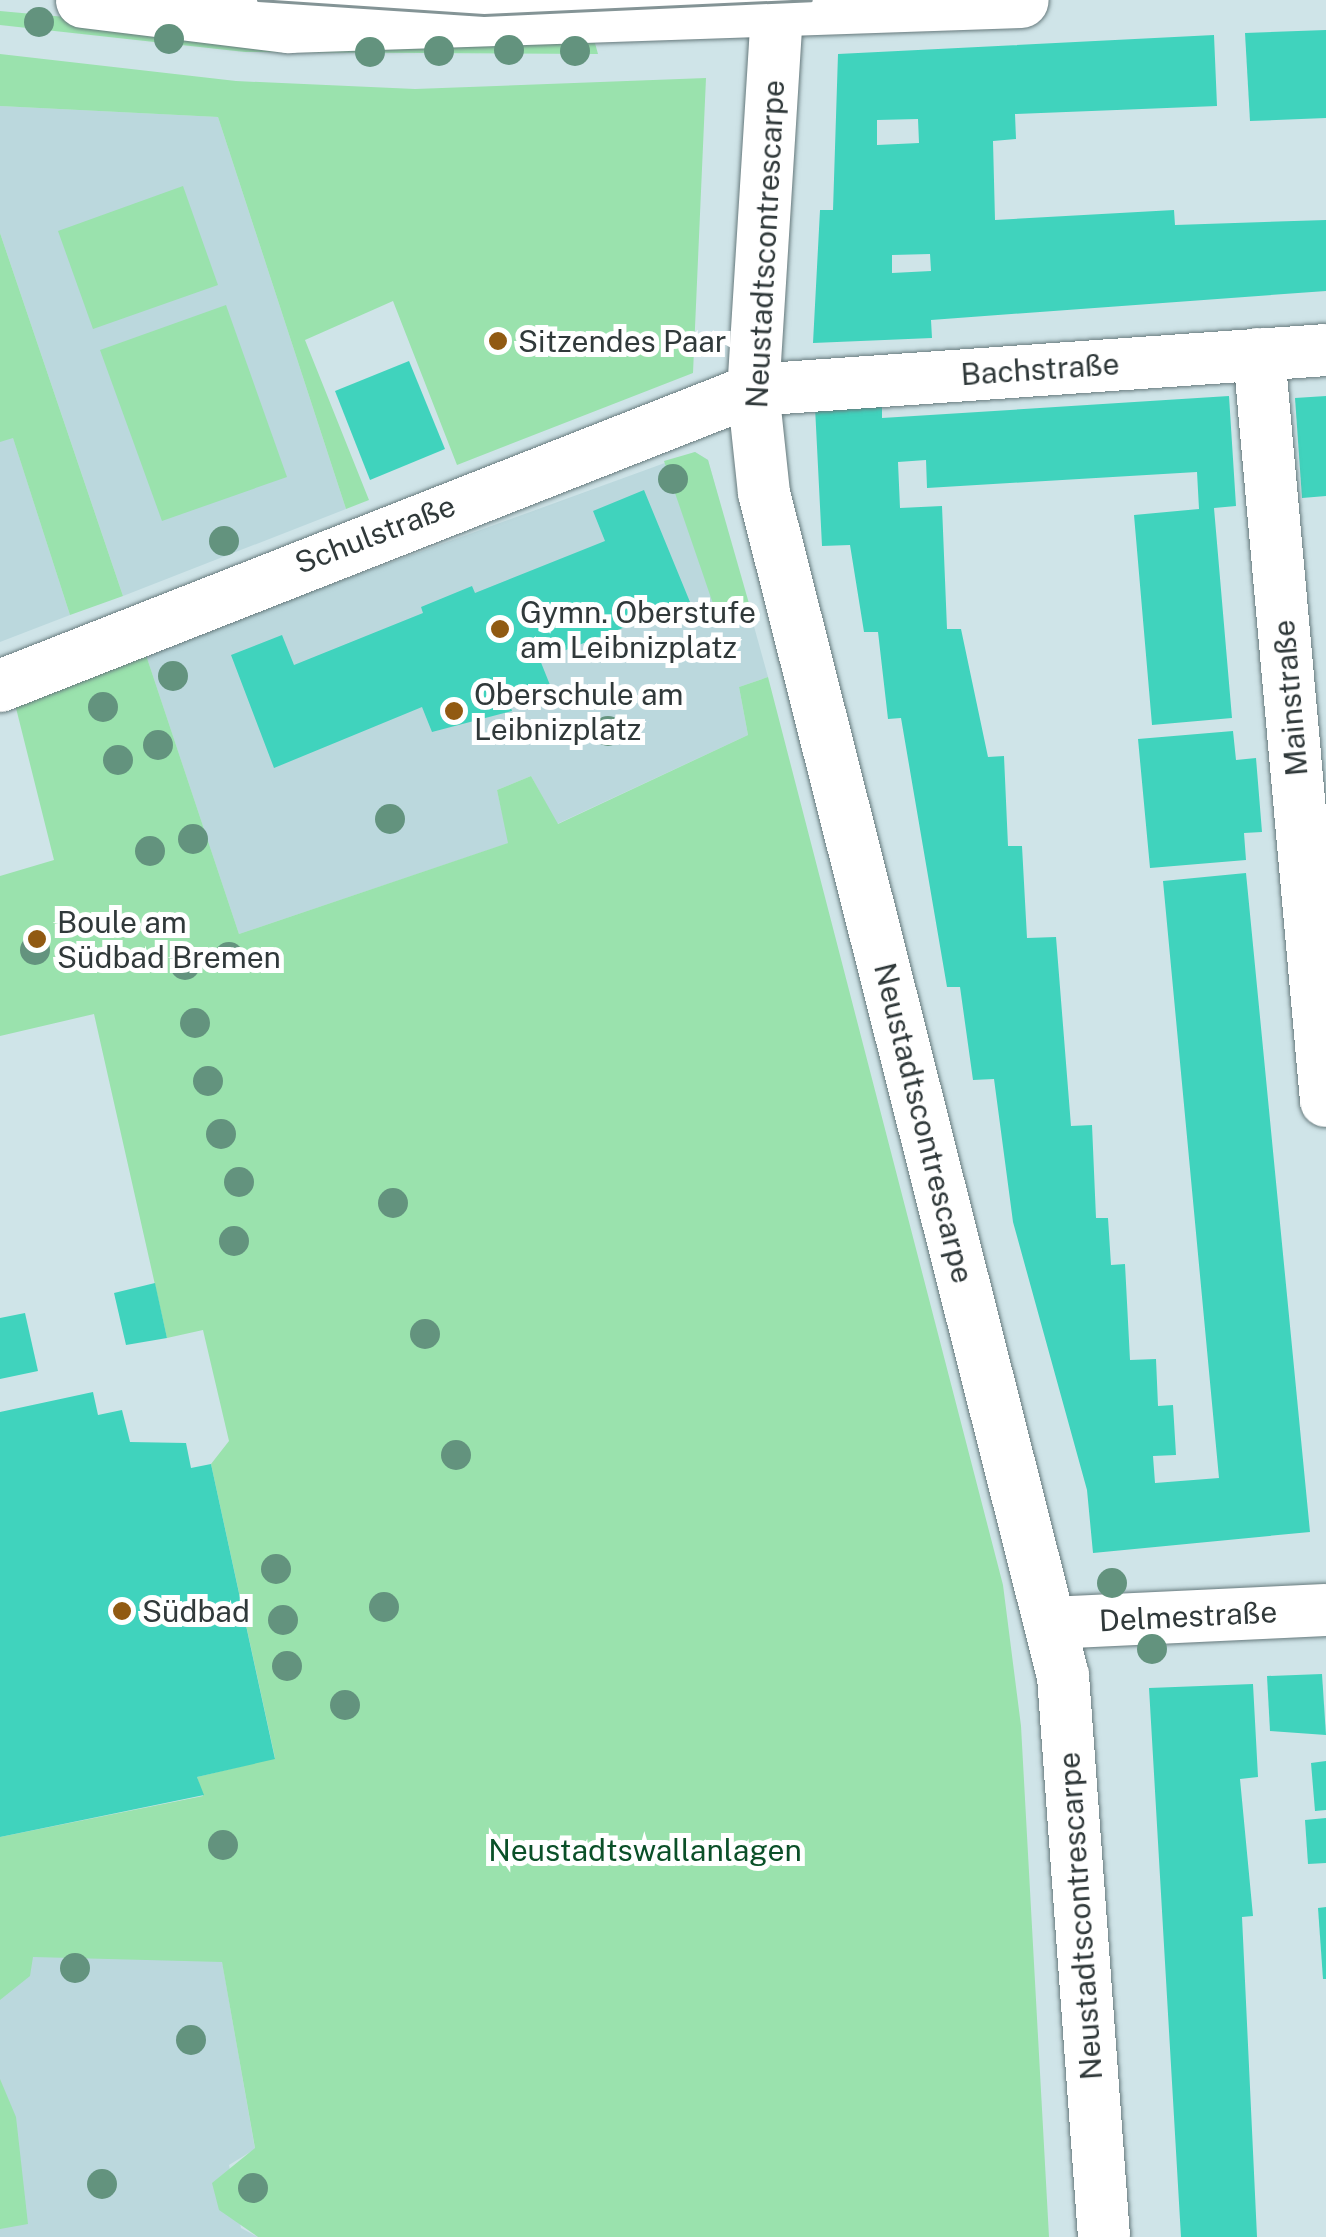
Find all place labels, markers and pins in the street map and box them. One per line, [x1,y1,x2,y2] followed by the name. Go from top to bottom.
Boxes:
[518,323,727,359] place label: Sitzendes Paar
[487,330,509,352] marker: Sitzendes Paar
[520,594,756,664] place label: Gymn. Oberstufe am Leibnizplatz
[489,618,511,640] marker: Gymn. Oberstufe am Leibnizplatz
[474,676,684,746] place label: Oberschule am Leibnizplatz
[443,700,465,722] marker: Oberschule am Leibnizplatz
[57,904,281,974] place label: Boule am Südbad Bremen
[26,928,48,950] marker: Boule am Südbad Bremen
[142,1593,250,1629] place label: Südbad
[111,1600,133,1622] marker: Südbad

